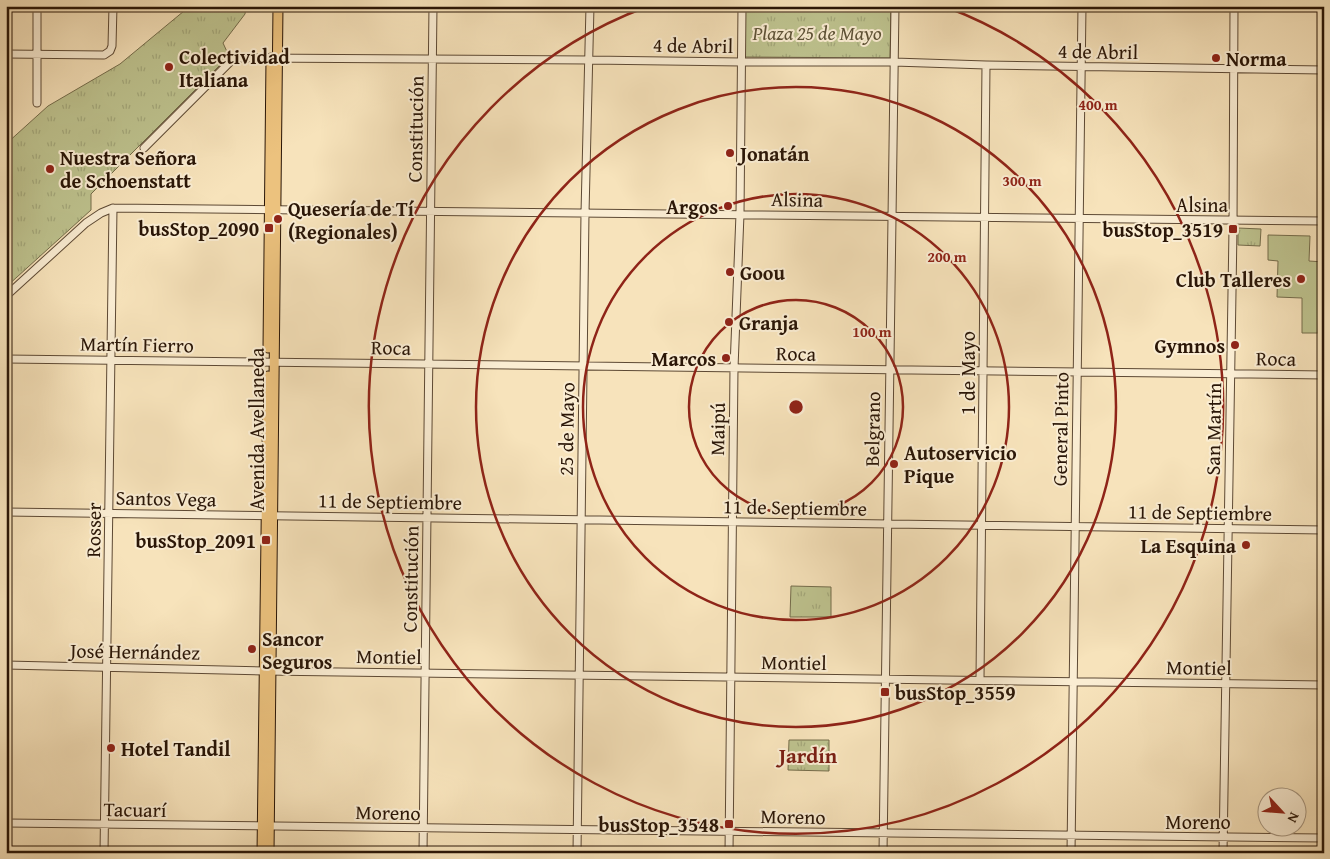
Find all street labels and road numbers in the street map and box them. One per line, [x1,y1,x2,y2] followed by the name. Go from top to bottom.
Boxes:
[653,30,734,60] street label: 4 de Abril
[1058,36,1139,66] street label: 4 de Abril
[400,75,430,183] street label: Constitución
[771,184,824,214] street label: Alsina
[1176,190,1229,219] street label: Alsina
[80,329,194,359] street label: Martín Fierro
[953,331,982,415] street label: 1 de Mayo
[371,332,412,362] street label: Roca
[776,338,817,368] street label: Roca
[1256,343,1297,373] street label: Roca
[242,347,271,510] street label: Avenida Avellaneda
[1045,372,1075,486] street label: General Pinto
[551,382,581,476] street label: 25 de Mayo
[1198,382,1228,476] street label: San Martín
[857,391,887,467] street label: Belgrano
[702,402,732,456] street label: Maipú
[115,483,217,513] street label: Santos Vega
[318,485,462,517] street label: 11 de Septiembre
[723,491,867,523] street label: 11 de Septiembre
[1128,496,1272,528] street label: 11 de Septiembre
[78,502,108,558] street label: Rosser
[395,525,425,633] street label: Constitución
[67,635,200,667] street label: José Hernández
[356,641,422,671] street label: Montiel
[761,647,827,677] street label: Montiel
[1166,652,1232,682] street label: Montiel
[103,794,167,824] street label: Tacuarí
[355,797,421,827] street label: Moreno
[760,801,826,831] street label: Moreno
[1165,807,1231,836] street label: Moreno

